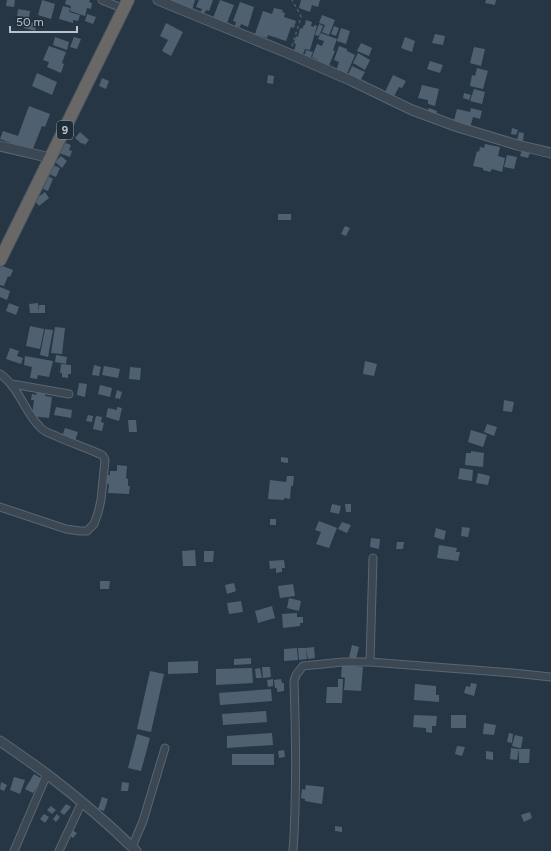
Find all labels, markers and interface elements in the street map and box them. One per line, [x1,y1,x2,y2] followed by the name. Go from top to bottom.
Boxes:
[10,8,77,34] scale bar
[16,15,44,29] text: 50 m
[57,121,73,139] road number: 9

